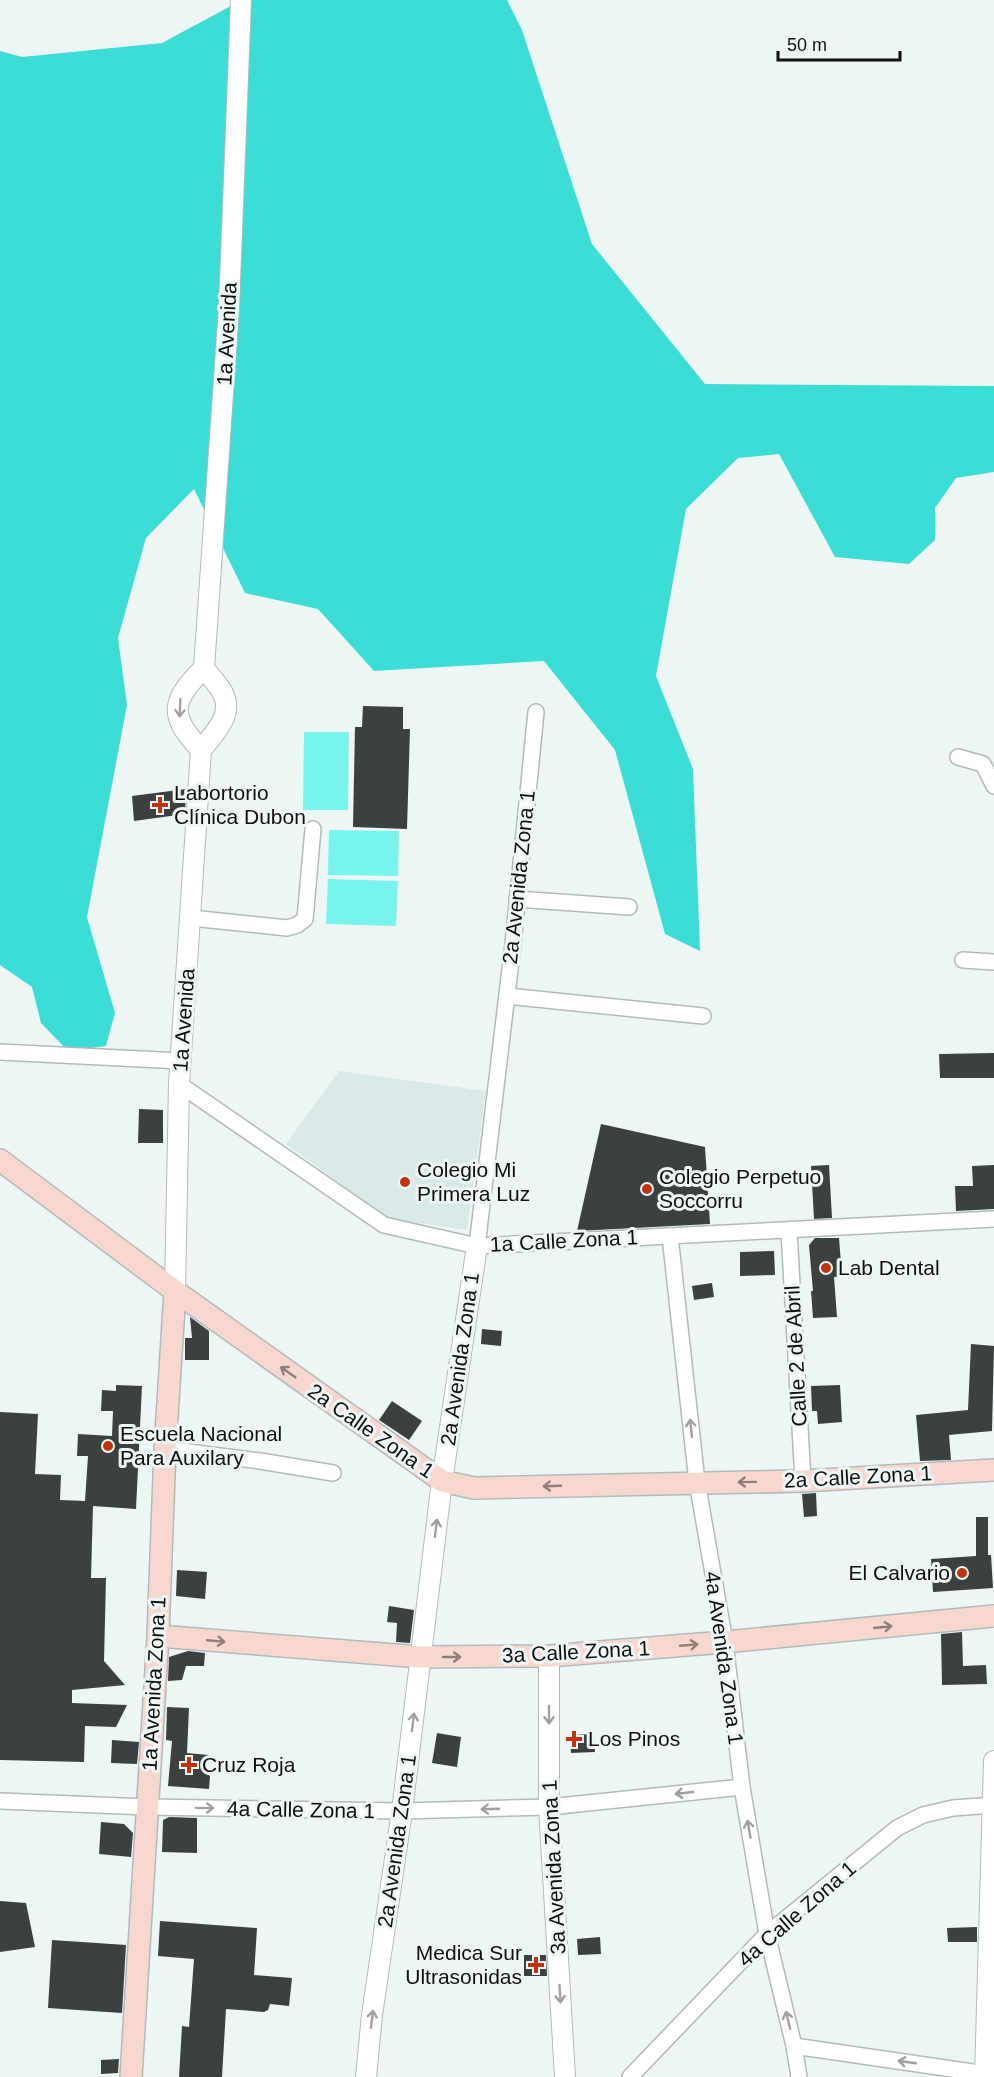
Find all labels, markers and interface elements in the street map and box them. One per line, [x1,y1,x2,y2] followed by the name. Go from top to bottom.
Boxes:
[778,24,900,62] scale bar
[787,35,827,55] text: 50 m
[212,281,241,386] street label: 1a Avenida
[174,698,185,717] one-way arrow
[174,781,306,828] place label: Labortorio Clínica Dubon
[498,789,539,965] street label: 2a Avenida Zona 1
[151,796,169,814] marker: Labortorio Clínica Dubon
[168,967,199,1072] street label: 1a Avenida
[417,1158,530,1205] place label: Colegio Mi Primera Luz
[659,1165,821,1212] place label: Colegio Perpetuo Soccorru
[398,1175,412,1189] marker: Colegio Mi Primera Luz
[640,1182,654,1196] marker: Colegio Perpetuo Soccorru
[489,1225,639,1256] street label: 1a Calle Zona 1
[838,1256,940,1279] place label: Lab Dental
[819,1261,833,1275] marker: Lab Dental
[436,1271,483,1447] street label: 2a Avenida Zona 1
[780,1285,811,1427] street label: Calle 2 de Abril
[280,1365,296,1378] one-way arrow
[304,1379,439,1483] street label: 2a Calle Zona 1
[685,1419,696,1438] one-way arrow
[120,1422,282,1469] place label: Escuela Nacional Para Auxilary
[101,1439,115,1453] marker: Escuela Nacional Para Auxilary
[783,1461,933,1492] street label: 2a Calle Zona 1
[737,1476,757,1487] one-way arrow
[542,1480,562,1492] one-way arrow
[431,1519,442,1539] one-way arrow
[848,1561,950,1584] place label: El Calvario
[955,1566,969,1580] marker: El Calvario
[701,1570,748,1746] street label: 4a Avenida Zona 1
[137,1596,170,1772] street label: 1a Avenida Zona 1
[873,1621,893,1632] one-way arrow
[206,1636,226,1647] one-way arrow
[501,1636,651,1667] street label: 3a Calle Zona 1
[679,1639,698,1650] one-way arrow
[442,1651,462,1663] one-way arrow
[543,1704,555,1724] one-way arrow
[408,1712,419,1732] one-way arrow
[588,1727,680,1750] place label: Los Pinos
[565,1730,583,1748] marker: Los Pinos
[202,1753,296,1776] place label: Cruz Roja
[373,1753,420,1929] street label: 2a Avenida Zona 1
[180,1756,198,1774] marker: Cruz Roja
[537,1779,570,1955] street label: 3a Avenida Zona 1
[675,1788,694,1799] one-way arrow
[227,1797,375,1822] street label: 4a Calle Zona 1
[195,1802,215,1814] one-way arrow
[480,1803,500,1814] one-way arrow
[744,1819,755,1839] one-way arrow
[733,1856,860,1971] street label: 4a Calle Zona 1
[405,1941,522,1988] place label: Medica Sur Ultrasonidas
[527,1956,545,1974] marker: Medica Sur Ultrasonidas
[555,1983,566,2003] one-way arrow
[367,2009,378,2029] one-way arrow
[782,2010,794,2029] one-way arrow
[898,2057,917,2068] one-way arrow

